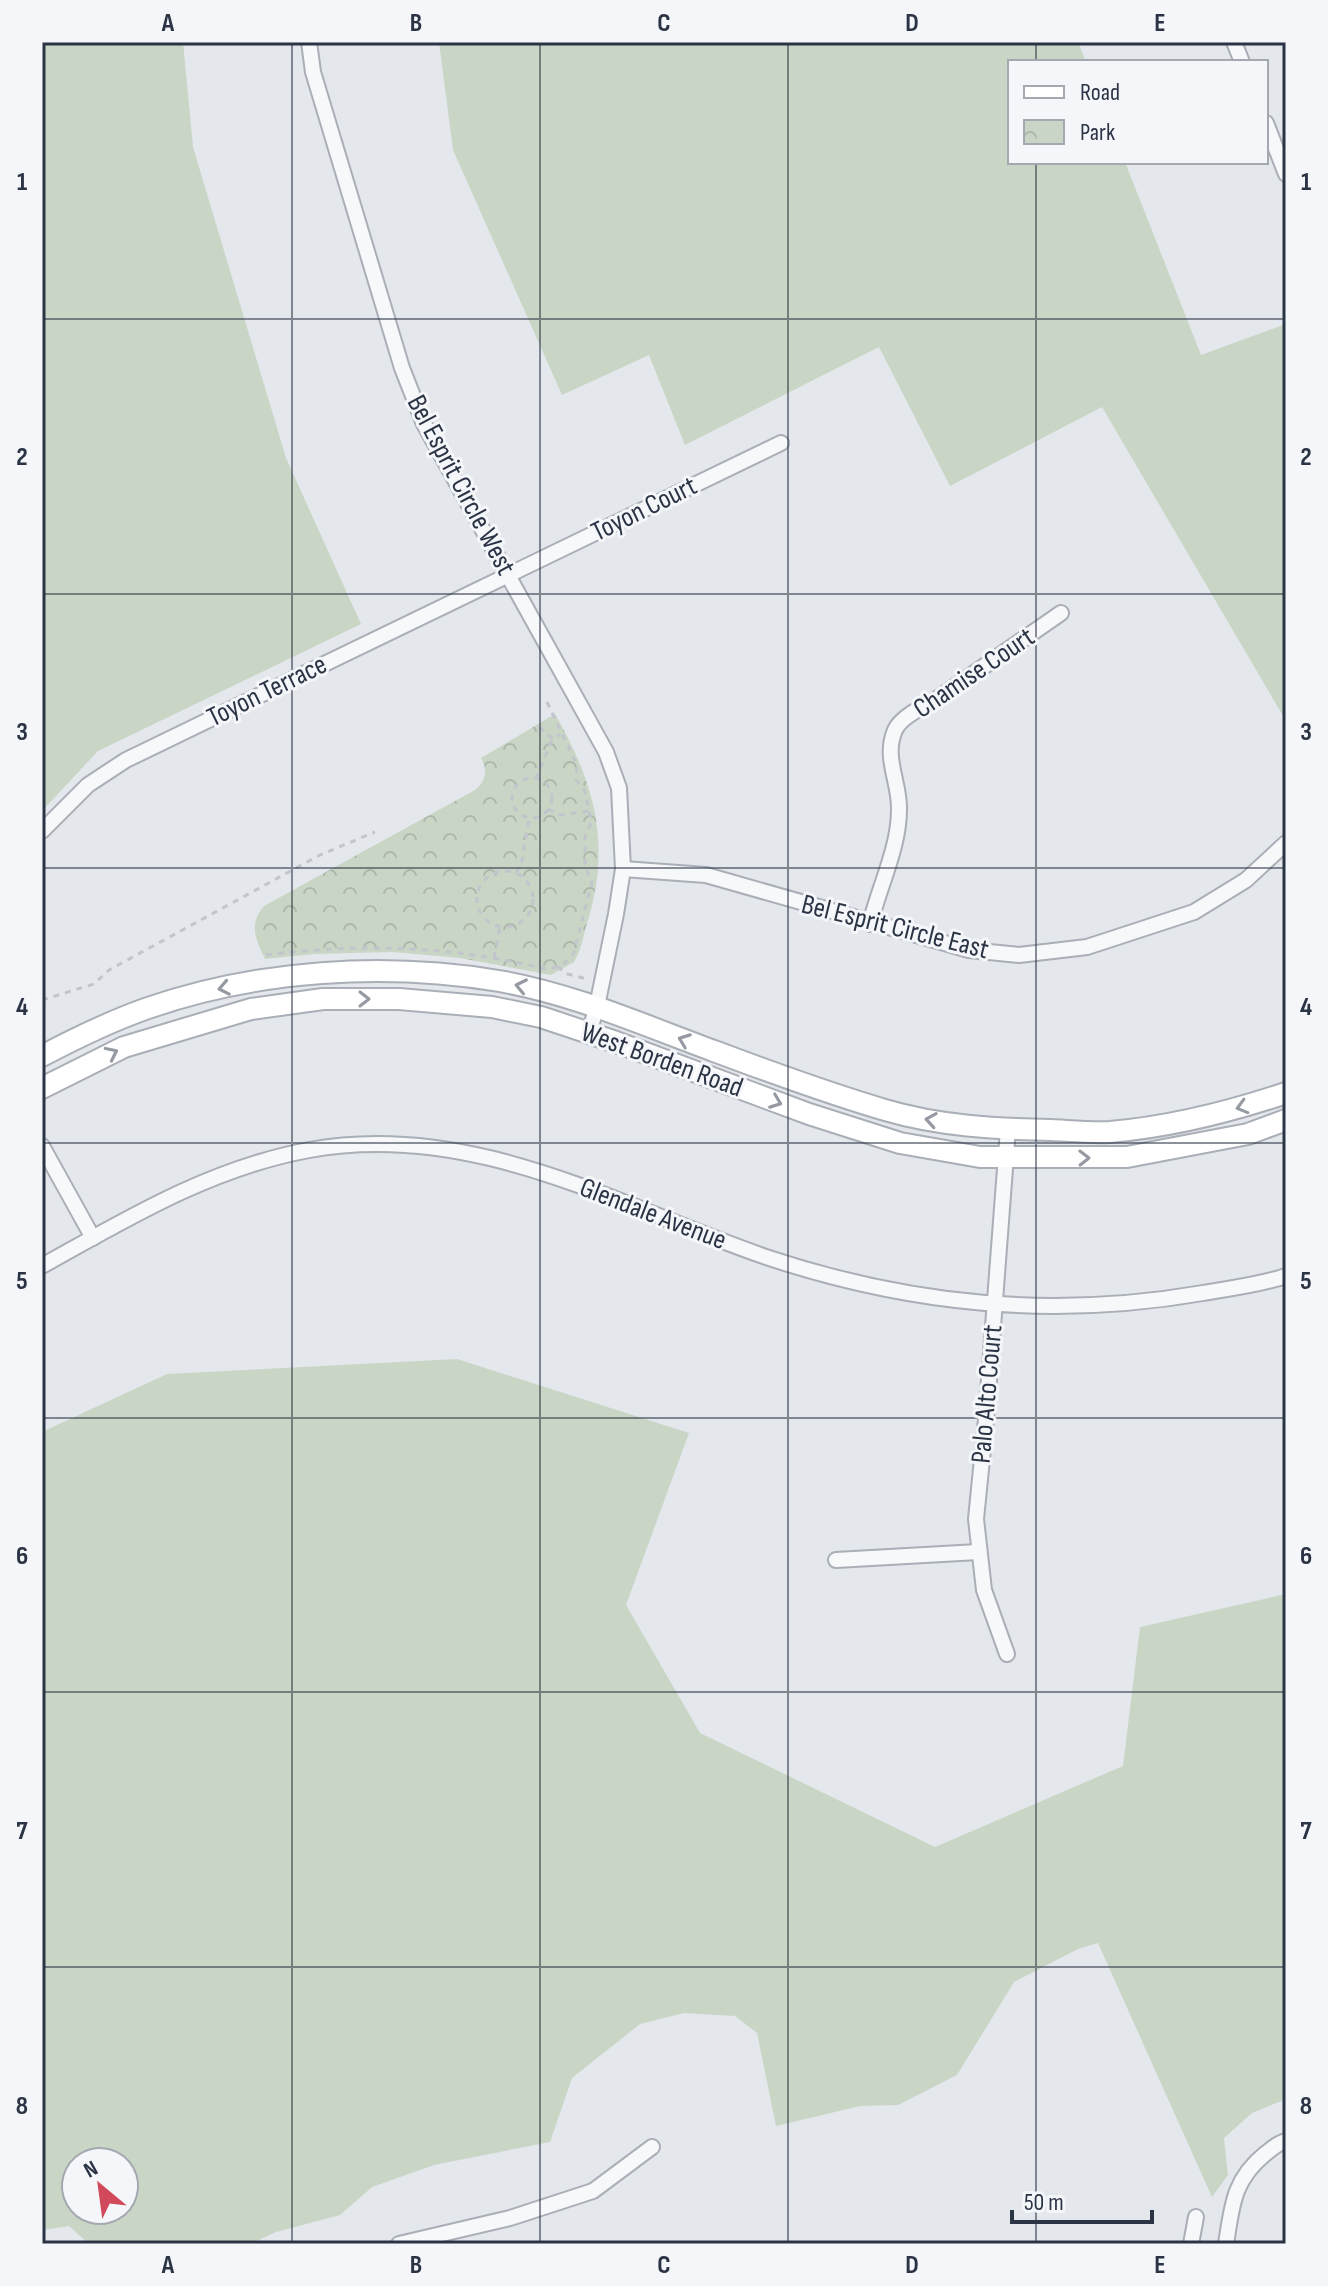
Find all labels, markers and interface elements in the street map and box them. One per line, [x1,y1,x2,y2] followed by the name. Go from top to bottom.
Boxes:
[161,8,175,39] text: A
[410,8,422,39] text: B
[657,8,671,39] text: C
[905,8,919,39] text: D
[1154,8,1166,39] text: E
[1008,60,1268,164] legend
[1080,78,1120,107] text: Road
[1080,118,1115,147] text: Park
[17,167,27,198] text: 1
[1301,167,1311,198] text: 1
[400,389,522,581] street label: Bel Esprit Circle West
[16,442,28,473] text: 2
[1300,442,1312,473] text: 2
[586,469,702,549] street label: Toyon Court
[907,620,1041,726] street label: Chamise Court
[202,648,332,734] street label: Toyon Terrace
[16,717,28,748] text: 3
[1300,717,1312,748] text: 3
[798,888,992,966] street label: Bel Esprit Circle East
[515,978,529,995] one-way arrow
[218,979,232,996] one-way arrow
[358,990,371,1008] one-way arrow
[16,992,28,1023] text: 4
[1300,992,1312,1023] text: 4
[577,1015,747,1105] street label: West Borden Road
[678,1033,692,1050] one-way arrow
[103,1047,118,1063] one-way arrow
[768,1092,782,1109] one-way arrow
[1235,1098,1249,1115] one-way arrow
[924,1112,938,1129] one-way arrow
[1078,1149,1091,1166] one-way arrow
[575,1171,731,1257] street label: Glendale Avenue
[16,1266,28,1297] text: 5
[1300,1266,1312,1297] text: 5
[965,1323,1009,1465] street label: Palo Alto Court
[16,1541,28,1572] text: 6
[1300,1541,1312,1572] text: 6
[16,1816,28,1847] text: 7
[1300,1816,1312,1847] text: 7
[16,2091,28,2122] text: 8
[1300,2091,1312,2122] text: 8
[60,2146,140,2226] north arrow
[79,2155,103,2184] text: N
[1012,2174,1152,2224] scale bar
[1024,2188,1064,2217] text: 50 m
[161,2250,175,2281] text: A
[410,2250,422,2281] text: B
[657,2250,671,2281] text: C
[905,2250,919,2281] text: D
[1154,2250,1166,2281] text: E

